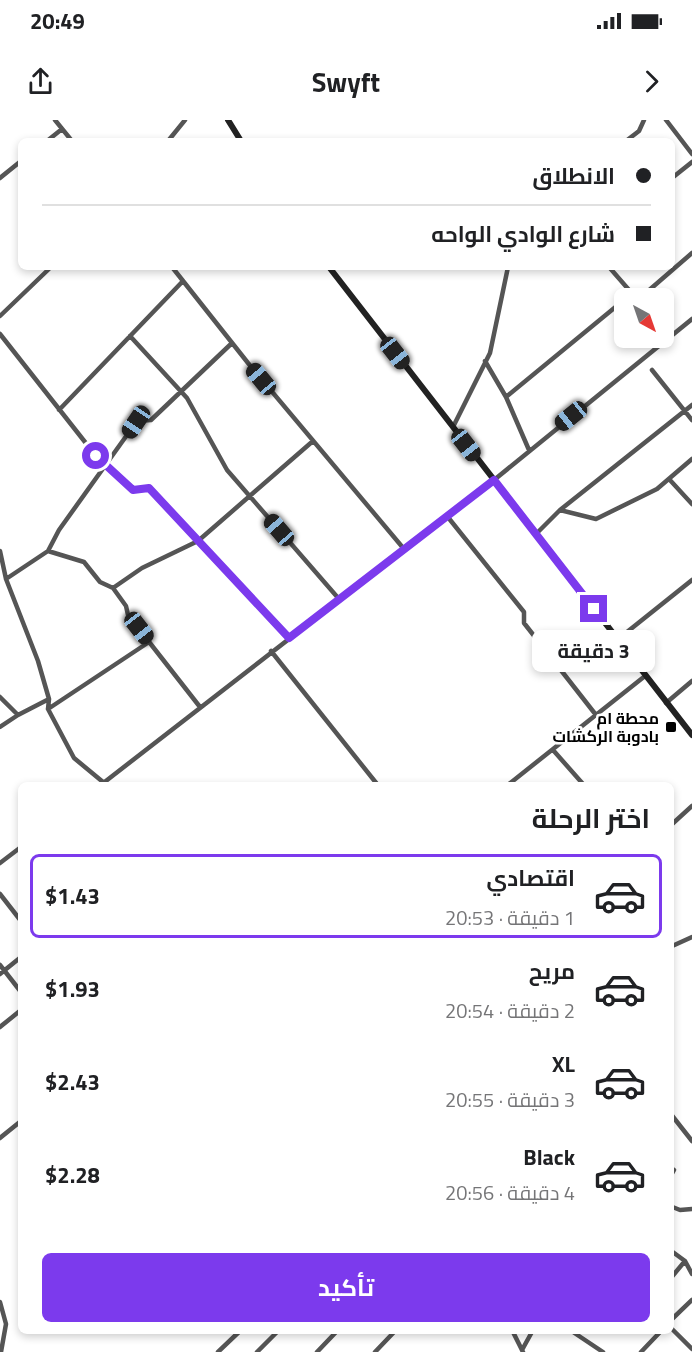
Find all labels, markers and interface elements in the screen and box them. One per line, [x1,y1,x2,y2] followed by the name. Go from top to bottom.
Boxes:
[30,4,85,38] text: 20:49
[312,61,380,102] text: Swyft
[24,65,57,98] icon: share
[635,65,668,98] icon: forward
[532,159,615,193] text: الانطلاق
[431,217,615,251] text: شارع الوادي الواحه
[614,288,674,348] north arrow
[614,288,674,348] map controls
[377,333,413,373] car
[243,359,279,399] car
[551,398,591,434] car
[118,402,154,442] car
[448,425,484,465] car
[82,442,109,469] route start
[260,511,298,549] car
[580,595,607,622] route end
[121,608,157,648] car
[532,630,656,672] callout: 3 دقيقة
[557,635,630,666] text: 3 دقيقة
[553,706,659,748] place label: محطة ام بادوبة الركشات
[664,720,678,734] marker: محطة ام بادوبة الركشات
[532,797,650,838] text: اختر الرحلة
[486,861,575,895] text: اقتصادي
[593,869,647,923] icon: car
[45,879,100,913] text: $1.43
[445,902,575,933] text: 1 دقيقة · 20:53
[529,954,575,988] text: مريح
[593,962,647,1016] icon: car
[45,972,100,1006] text: $1.93
[445,995,575,1026] text: 2 دقيقة · 20:54
[552,1047,575,1081] text: XL
[593,1055,647,1109] icon: car
[45,1065,100,1099] text: $2.43
[445,1084,575,1115] text: 3 دقيقة · 20:55
[523,1140,575,1174] text: Black
[593,1148,647,1202] icon: car
[45,1158,100,1192] text: $2.28
[445,1177,575,1208] text: 4 دقيقة · 20:56
[42,1253,650,1322] button: تأكيد

